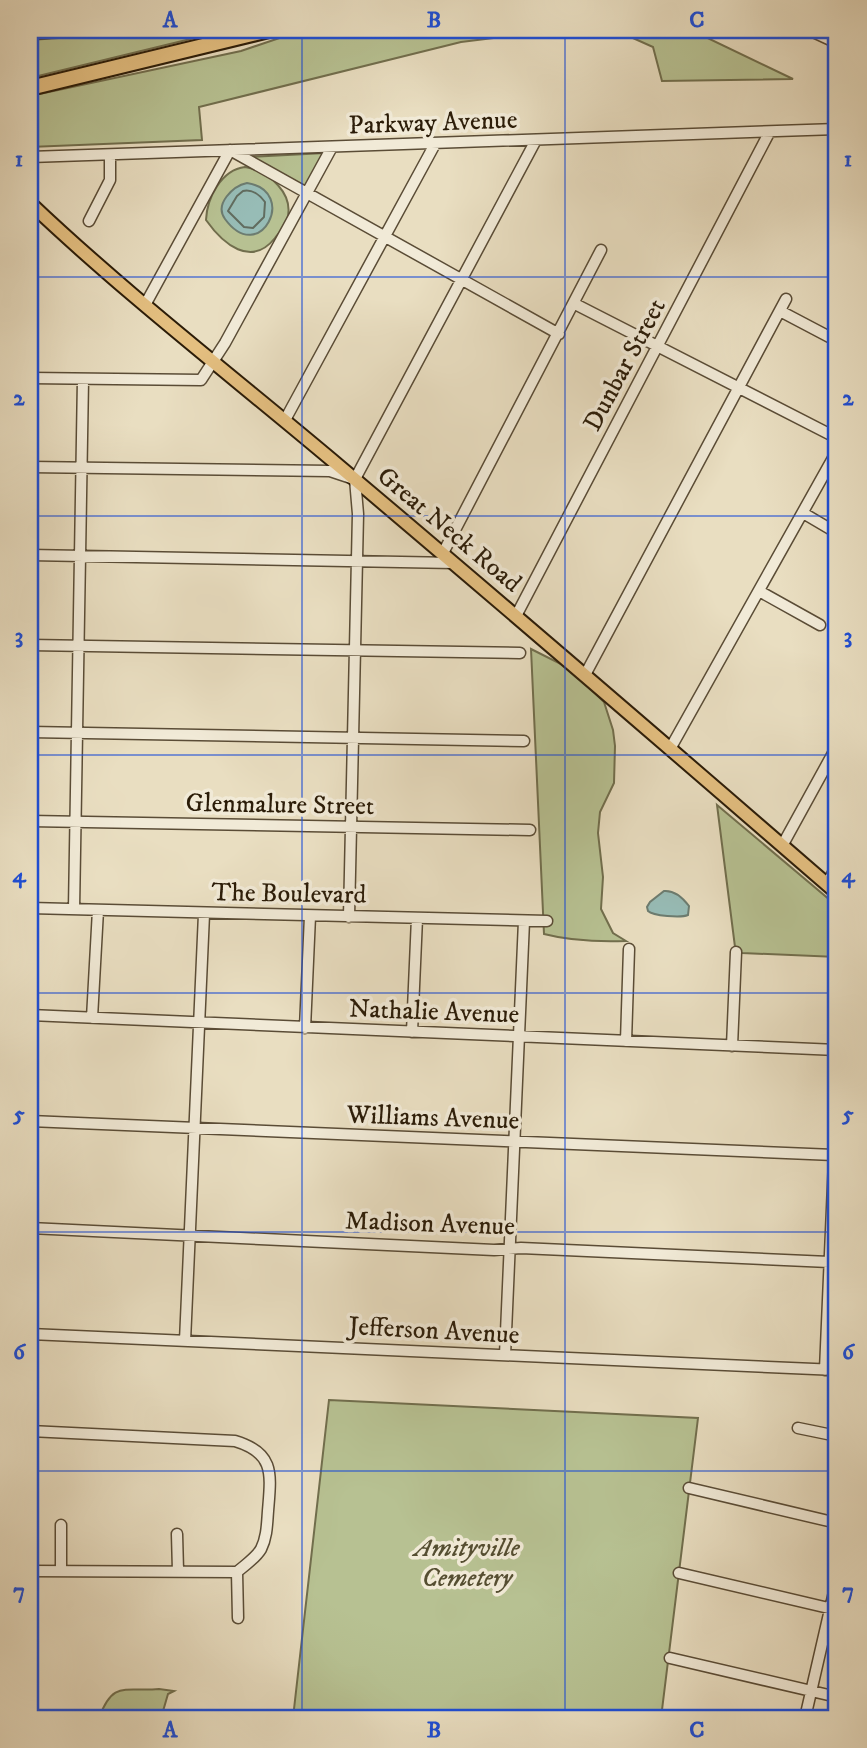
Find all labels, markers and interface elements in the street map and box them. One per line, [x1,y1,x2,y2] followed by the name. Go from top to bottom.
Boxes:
[162,6,179,35] text: A
[427,6,441,35] text: B
[689,6,705,35] text: C
[348,104,518,142] street label: Parkway Avenue
[15,145,23,174] text: 1
[844,145,852,174] text: 1
[576,293,674,437] street label: Dunbar Street
[13,384,25,413] text: 2
[842,384,854,413] text: 2
[370,460,528,600] street label: Great Neck Road
[15,622,23,651] text: 3
[844,622,852,651] text: 3
[185,787,375,823] street label: Glenmalure Street
[12,861,27,890] text: 4
[841,861,856,890] text: 4
[211,876,367,912] street label: The Boulevard
[348,993,520,1031] street label: Nathalie Avenue
[345,1098,520,1138] street label: Williams Avenue
[12,1100,25,1129] text: 5
[841,1100,854,1129] text: 5
[344,1205,516,1243] street label: Madison Avenue
[346,1310,520,1352] street label: Jefferson Avenue
[13,1338,27,1367] text: 6
[842,1338,856,1367] text: 6
[411,1532,521,1595] park label: Amityville Cemetery
[13,1577,25,1606] text: 7
[842,1577,854,1606] text: 7
[162,1716,179,1745] text: A
[427,1716,441,1745] text: B
[689,1716,705,1745] text: C

